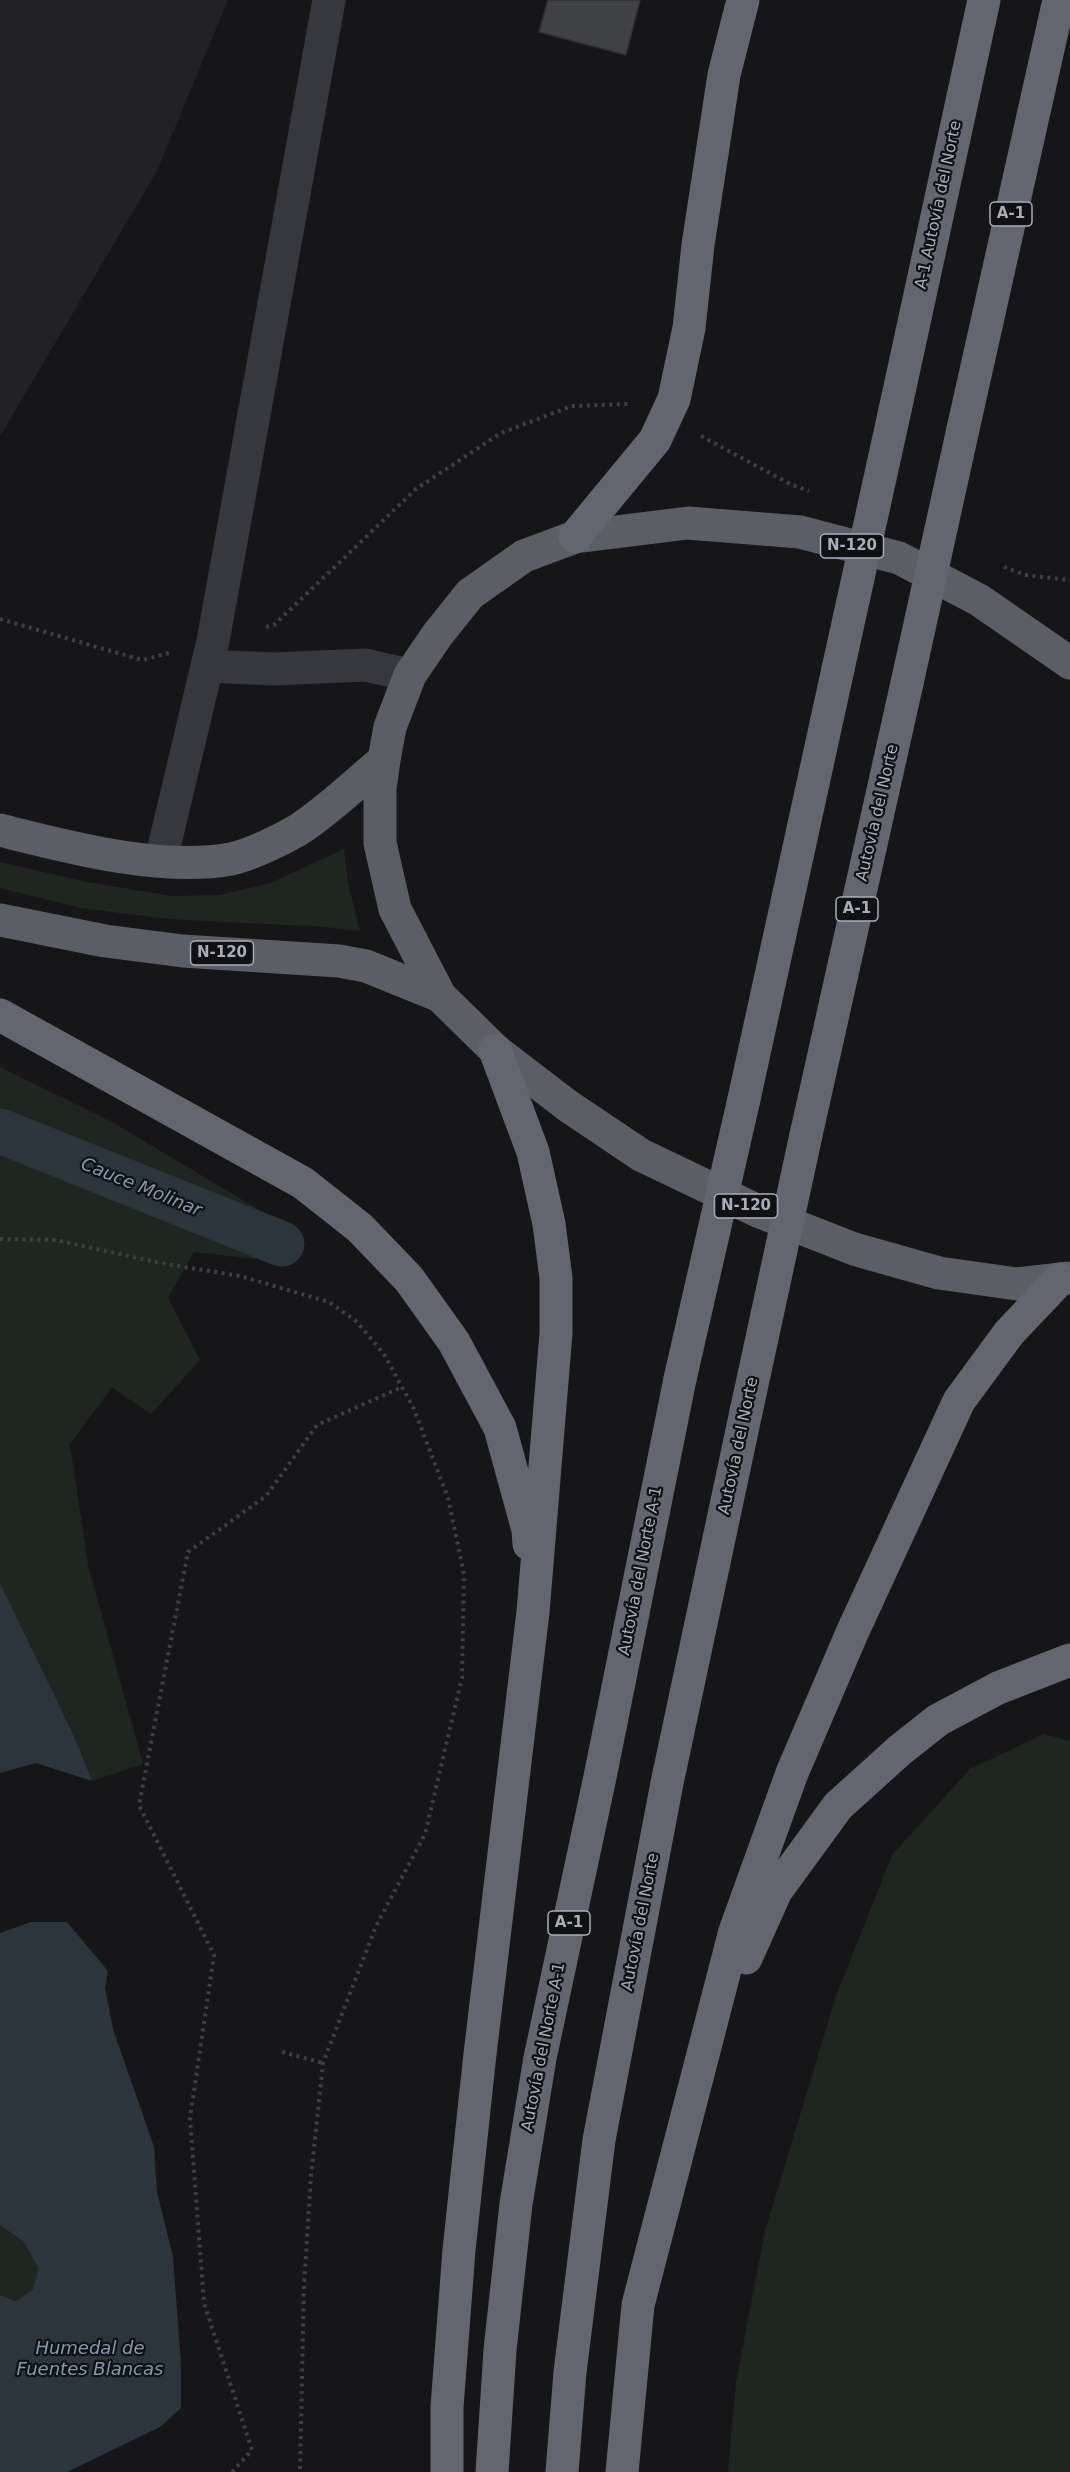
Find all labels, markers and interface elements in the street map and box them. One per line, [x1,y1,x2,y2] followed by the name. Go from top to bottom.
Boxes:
[912,119,966,291] street label: A-1 Autovía del Norte
[990,202,1032,226] road number: A-1
[820,534,884,558] road number: N-120
[853,743,903,883] street label: Autovía del Norte
[836,897,878,921] road number: A-1
[190,941,254,965] road number: N-120
[78,1154,204,1222] water label: Cauce Molinar
[714,1194,777,1218] road number: N-120
[715,1376,763,1516] street label: Autovía del Norte
[615,1485,667,1657] street label: Autovía del Norte A-1
[618,1851,664,1993] street label: Autovía del Norte
[548,1911,590,1935] road number: A-1
[518,1961,570,2133] street label: Autovía del Norte A-1
[17,2338,163,2380] water label: Humedal de Fuentes Blancas

